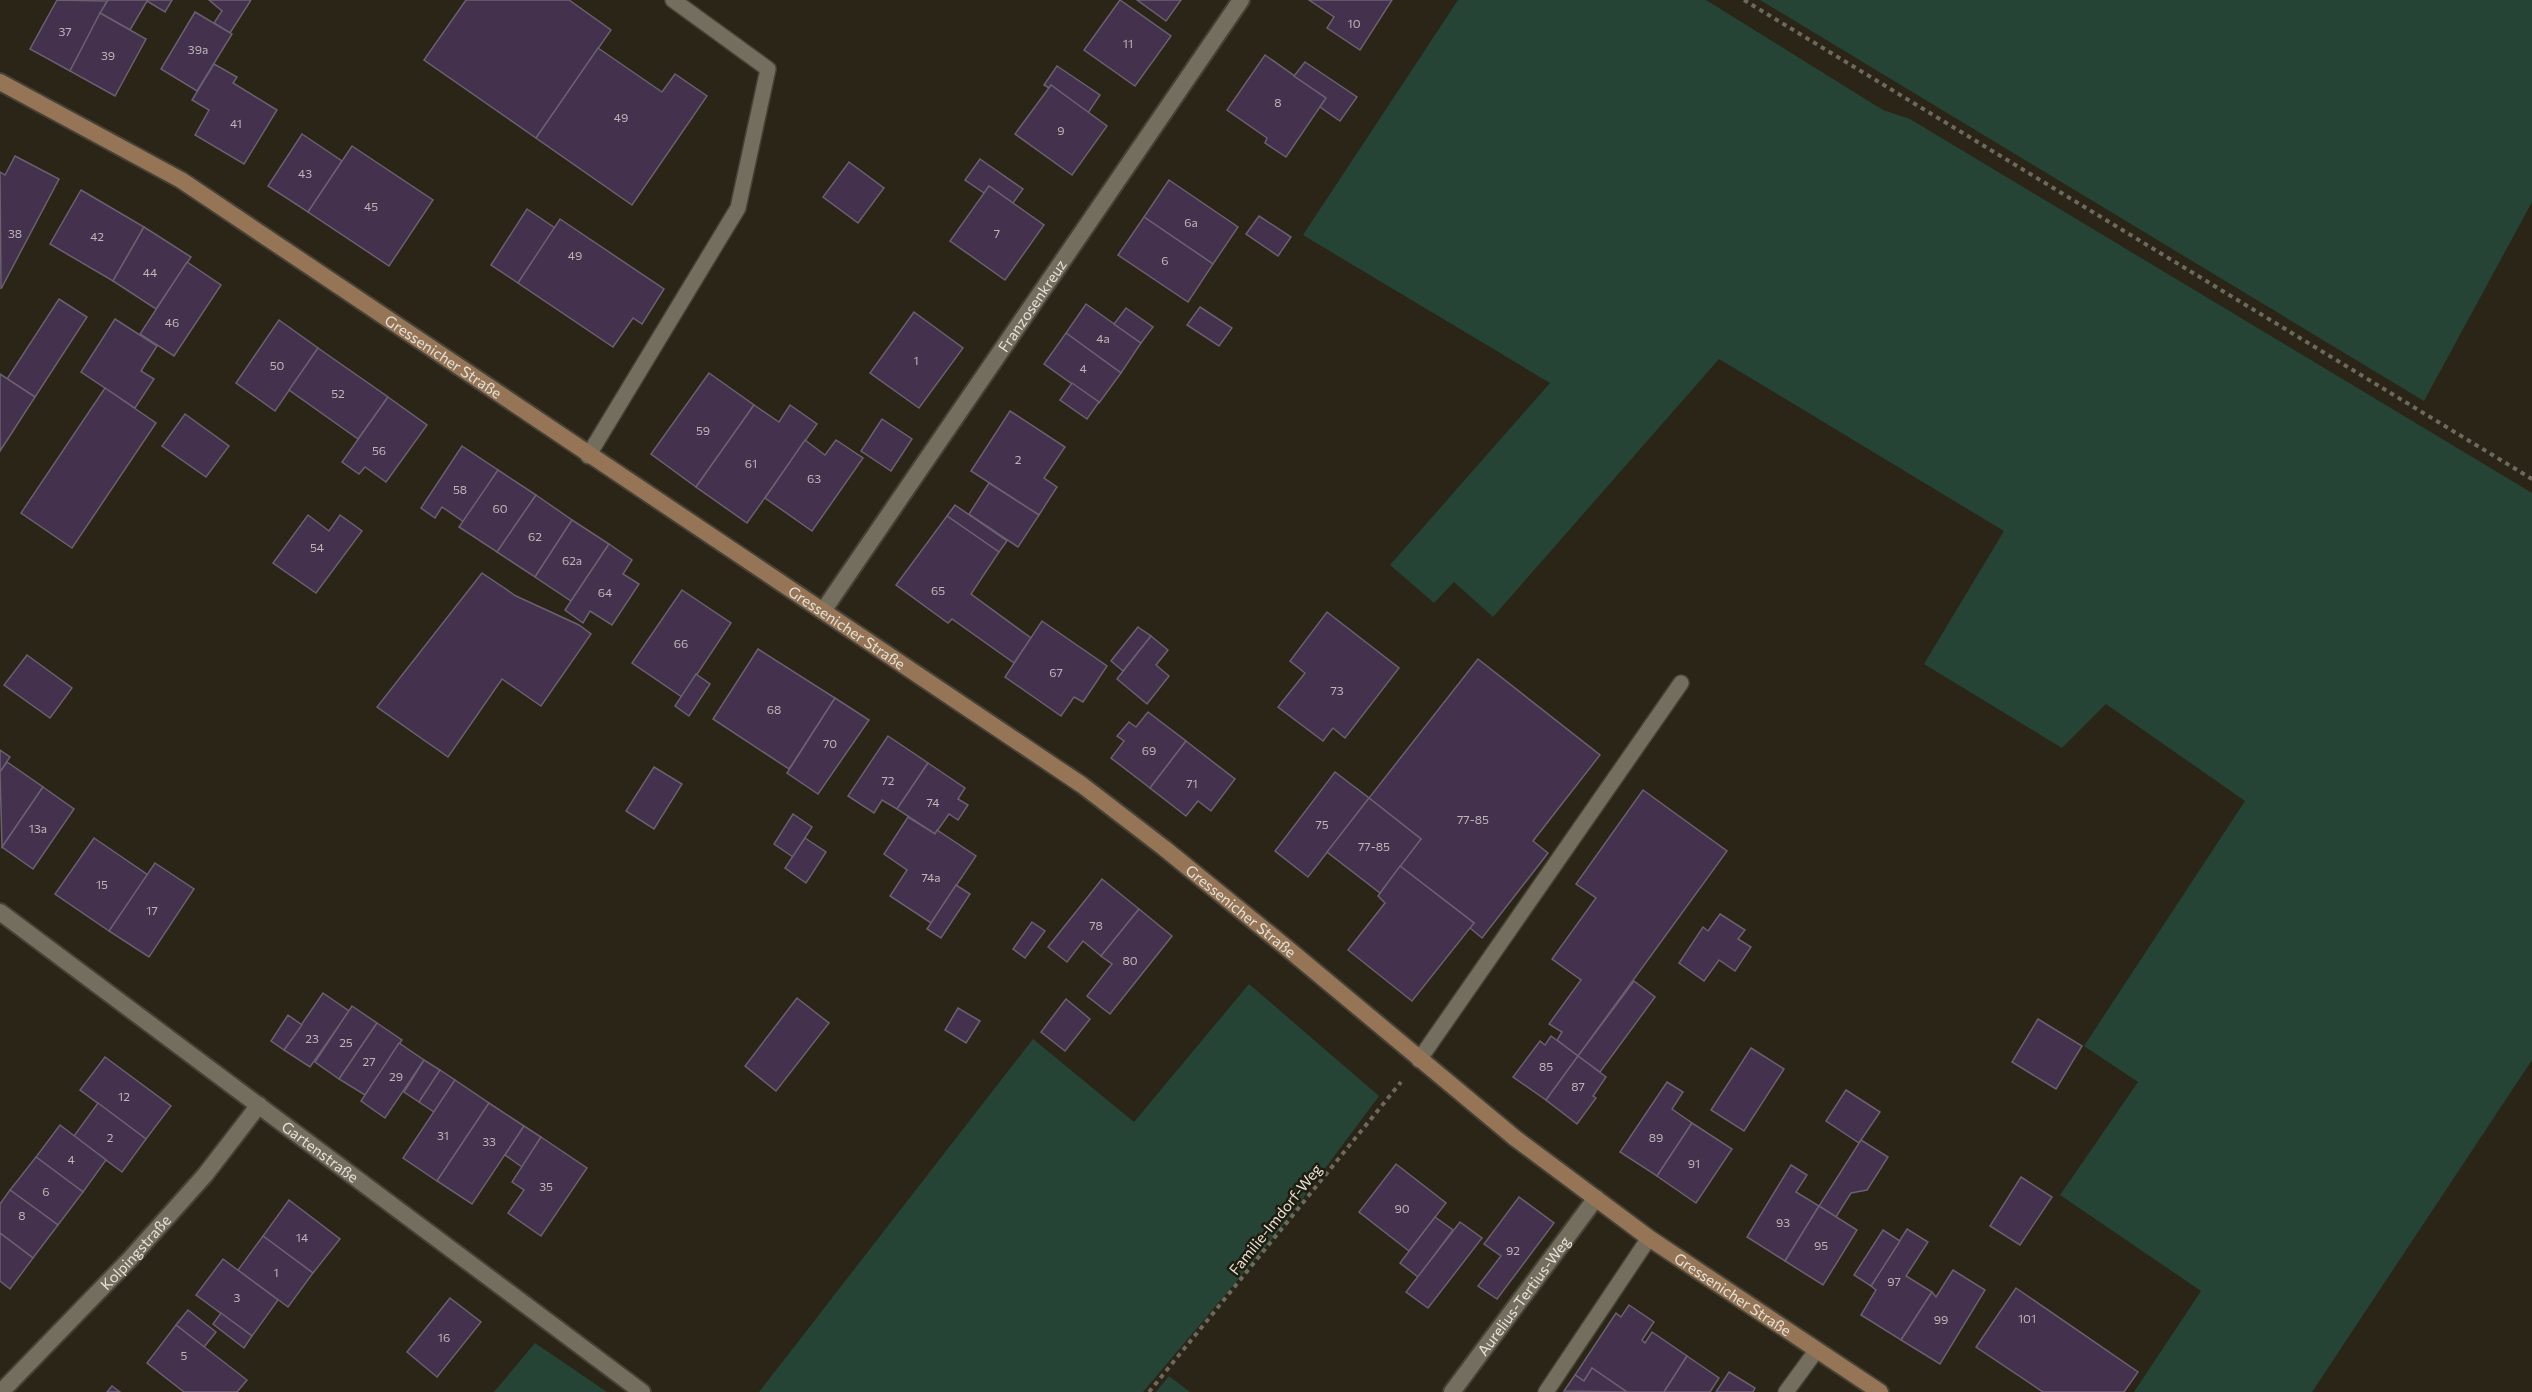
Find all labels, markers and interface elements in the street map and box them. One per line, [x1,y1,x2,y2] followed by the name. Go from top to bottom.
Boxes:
[1348,16,1361,30] house number: 10
[58,24,72,38] house number: 37
[1123,36,1133,50] house number: 11
[188,42,208,56] house number: 39a
[101,48,115,62] house number: 39
[1274,95,1282,109] house number: 8
[614,110,628,124] house number: 49
[230,116,242,130] house number: 41
[1057,123,1065,137] house number: 9
[298,166,312,180] house number: 43
[364,199,378,213] house number: 45
[1184,215,1198,229] house number: 6a
[8,226,22,240] house number: 38
[994,226,1000,240] house number: 7
[90,229,104,243] house number: 42
[568,248,582,262] house number: 49
[1161,253,1169,267] house number: 6
[994,256,1070,355] street label: Franzosenkreuz
[143,265,157,279] house number: 44
[382,311,505,402] street label: Gressenicher Straße
[165,315,179,329] house number: 46
[1096,331,1110,345] house number: 4a
[913,353,919,367] house number: 1
[270,358,285,372] house number: 50
[1079,361,1087,375] house number: 4
[331,386,345,400] house number: 52
[696,423,710,437] house number: 59
[372,443,386,457] house number: 56
[1015,452,1022,466] house number: 2
[745,456,757,470] house number: 61
[807,471,821,485] house number: 63
[453,482,467,496] house number: 58
[492,501,508,515] house number: 60
[528,529,542,543] house number: 62
[310,540,324,554] house number: 54
[562,553,582,567] house number: 62a
[785,582,909,673] street label: Gressenicher Straße
[931,583,945,597] house number: 65
[598,585,612,599] house number: 64
[674,636,688,650] house number: 66
[1049,665,1063,679] house number: 67
[1330,683,1344,697] house number: 73
[767,702,781,716] house number: 68
[823,736,837,750] house number: 70
[1142,743,1156,757] house number: 69
[882,773,895,787] house number: 72
[1186,776,1198,790] house number: 71
[927,795,939,809] house number: 74
[1457,812,1489,826] house number: 77-85
[1315,817,1329,831] house number: 75
[29,821,47,835] house number: 13a
[1358,839,1390,853] house number: 77-85
[1182,861,1300,961] street label: Gressenicher Straße
[921,870,941,884] house number: 74a
[96,877,108,891] house number: 15
[146,903,158,917] house number: 17
[1089,918,1103,932] house number: 78
[1122,953,1138,967] house number: 80
[305,1031,319,1045] house number: 23
[339,1035,353,1049] house number: 25
[363,1054,375,1068] house number: 27
[1539,1059,1553,1073] house number: 85
[389,1069,403,1083] house number: 29
[1571,1079,1585,1093] house number: 87
[118,1089,130,1103] house number: 12
[278,1117,362,1186] street label: Gartenstraße
[437,1128,449,1142] house number: 31
[107,1130,114,1144] house number: 2
[1649,1130,1663,1144] house number: 89
[482,1134,496,1148] house number: 33
[67,1152,75,1166] house number: 4
[1688,1156,1700,1170] house number: 91
[1225,1160,1325,1278] street label: Familie-Imdorf-Weg
[539,1179,553,1193] house number: 35
[42,1184,50,1198] house number: 6
[1394,1201,1410,1215] house number: 90
[18,1208,26,1222] house number: 8
[96,1211,174,1293] street label: Kolpingstraße
[1776,1215,1790,1229] house number: 93
[296,1230,308,1244] house number: 14
[1473,1232,1574,1359] street label: Aurelius-Tertius-Weg
[1814,1238,1828,1252] house number: 95
[1506,1243,1520,1257] house number: 92
[1671,1249,1795,1340] street label: Gressenicher Straße
[273,1265,279,1279] house number: 1
[1887,1274,1901,1288] house number: 97
[234,1290,241,1304] house number: 3
[2018,1311,2036,1325] house number: 101
[1934,1312,1948,1326] house number: 99
[438,1330,450,1344] house number: 16
[181,1348,188,1362] house number: 5

